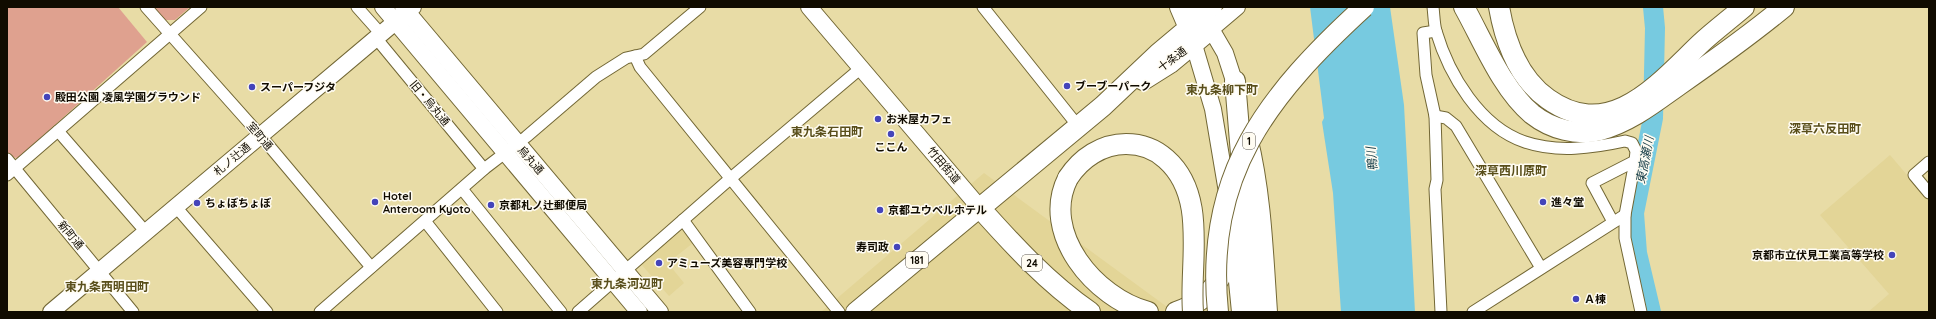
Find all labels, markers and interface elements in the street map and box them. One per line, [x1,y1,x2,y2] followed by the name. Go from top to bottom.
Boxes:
[1155,43,1189,75] street label: 十条通
[407,77,453,129] street label: 旧・烏丸通
[1075,79,1151,93] place label: ブーブーパーク
[260,80,336,94] place label: スーパーフジタ
[1062,81,1072,91] marker: ブーブーパーク
[247,82,257,92] marker: スーパーフジタ
[1186,82,1258,97] district label: 東九条柳下町
[55,90,201,104] place label: 殿田公園 凌風学園グラウンド
[42,92,52,102] marker: 殿田公園 凌風学園グラウンド
[886,112,952,126] place label: お米屋カフェ
[873,114,883,124] marker: お米屋カフェ
[244,119,276,153] street label: 室町通
[1789,121,1861,136] district label: 深草六反田町
[791,124,863,139] district label: 東九条石田町
[886,129,896,139] marker: ここん
[1243,133,1255,149] road number: 1
[1633,133,1657,185] water label: 東高瀬川
[211,139,253,179] street label: 札ノ辻通
[875,140,908,154] place label: ここん
[515,143,547,177] street label: 烏丸通
[924,144,964,186] street label: 竹田街道
[1363,144,1380,172] water label: 鴨川
[1475,163,1547,178] district label: 深草西川原町
[383,189,471,216] place label: Hotel Anteroom Kyoto
[1551,195,1584,209] place label: 進々堂
[205,196,271,210] place label: ちょぼちょぼ
[370,197,380,207] marker: Hotel Anteroom Kyoto
[1538,197,1548,207] marker: 進々堂
[192,198,202,208] marker: ちょぼちょぼ
[499,198,587,212] place label: 京都札ノ辻郵便局
[486,200,496,210] marker: 京都札ノ辻郵便局
[888,203,987,217] place label: 京都ユウベルホテル
[875,205,885,215] marker: 京都ユウベルホテル
[55,218,87,252] street label: 新町通
[856,240,889,254] place label: 寿司政
[892,242,902,252] marker: 寿司政
[1752,248,1884,262] place label: 京都市立伏見工業高等学校
[1887,250,1897,260] marker: 京都市立伏見工業高等学校
[906,252,928,268] road number: 181
[1022,255,1042,271] road number: 24
[667,256,787,270] place label: アミューズ美容専門学校
[654,258,664,268] marker: アミューズ美容専門学校
[591,276,663,291] district label: 東九条河辺町
[65,279,149,294] district label: 東九条西明田町
[1584,292,1606,306] place label: Ａ棟
[1571,294,1581,304] marker: Ａ棟

